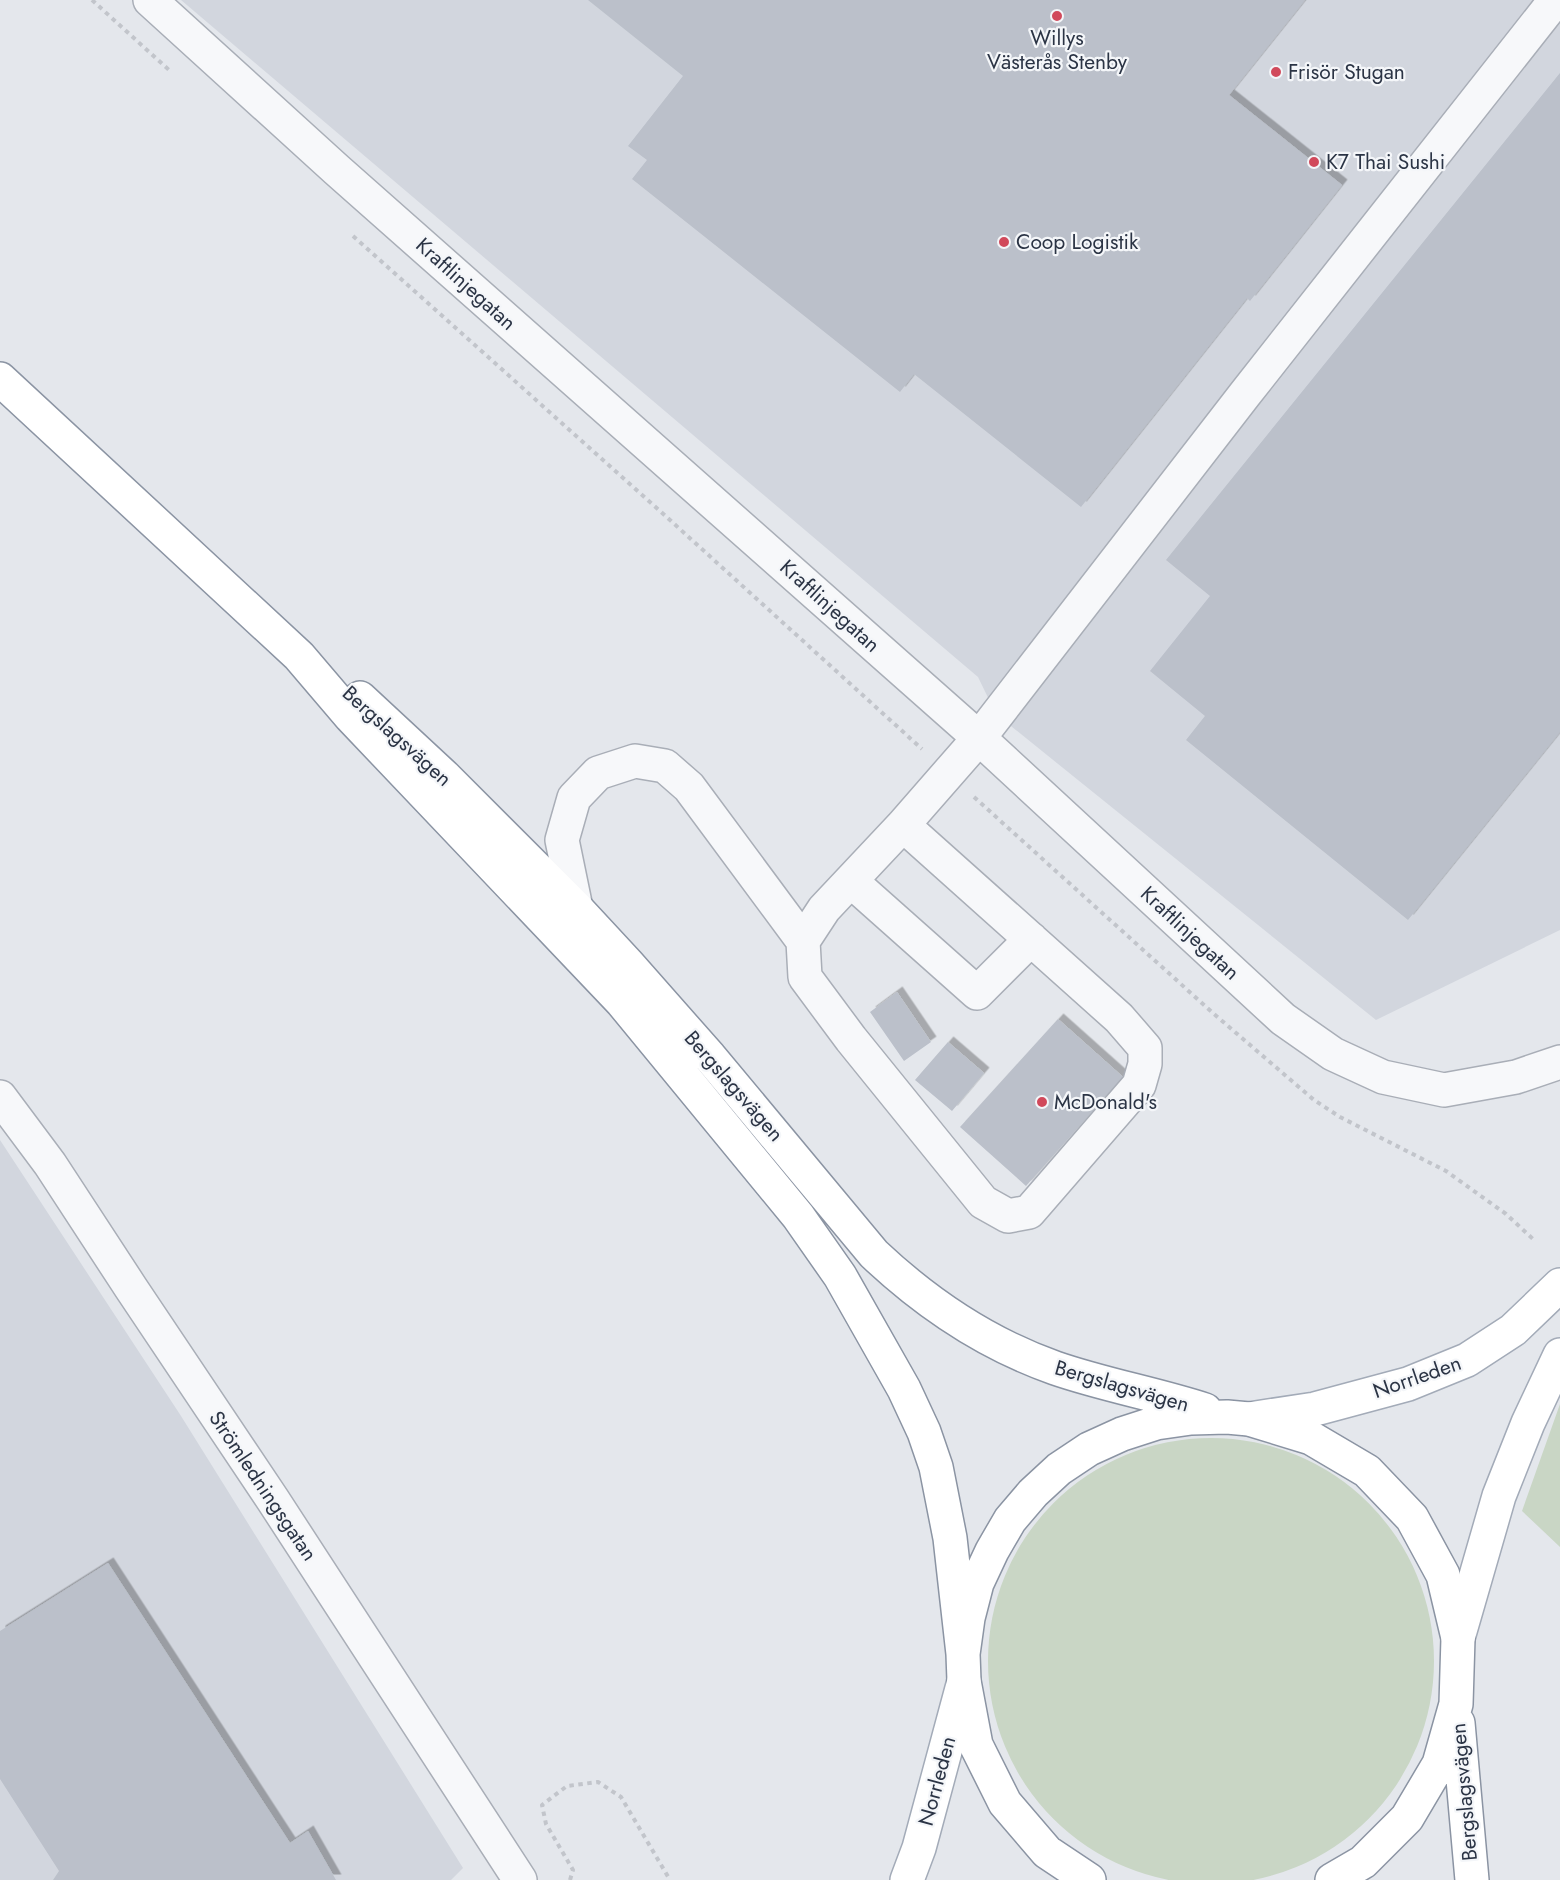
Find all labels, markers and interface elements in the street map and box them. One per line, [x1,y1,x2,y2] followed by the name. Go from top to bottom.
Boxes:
[1050,9,1064,23] marker: Willys Västerås Stenby
[987,23,1128,77] place label: Willys Västerås Stenby
[1288,57,1405,87] place label: Frisör Stugan
[1269,65,1283,79] marker: Frisör Stugan
[1326,147,1445,177] place label: K7 Thai Sushi
[1307,155,1321,169] marker: K7 Thai Sushi
[1016,227,1139,257] place label: Coop Logistik
[409,231,523,337] street label: Kraftlinjegatan
[997,235,1011,249] marker: Coop Logistik
[773,553,887,659] street label: Kraftlinjegatan
[336,679,458,793] street label: Bergslagsvägen
[1134,879,1246,987] street label: Kraftlinjegatan
[677,1024,791,1148] street label: Bergslagsvägen
[1054,1087,1157,1117] place label: McDonald's
[1035,1095,1049,1109] marker: McDonald's
[1369,1348,1465,1406] street label: Norrleden
[1051,1353,1193,1419] street label: Bergslagsvägen
[202,1405,324,1567] street label: Strömledningsgatan
[1443,1722,1485,1862] street label: Bergslagsvägen
[911,1733,963,1829] street label: Norrleden

